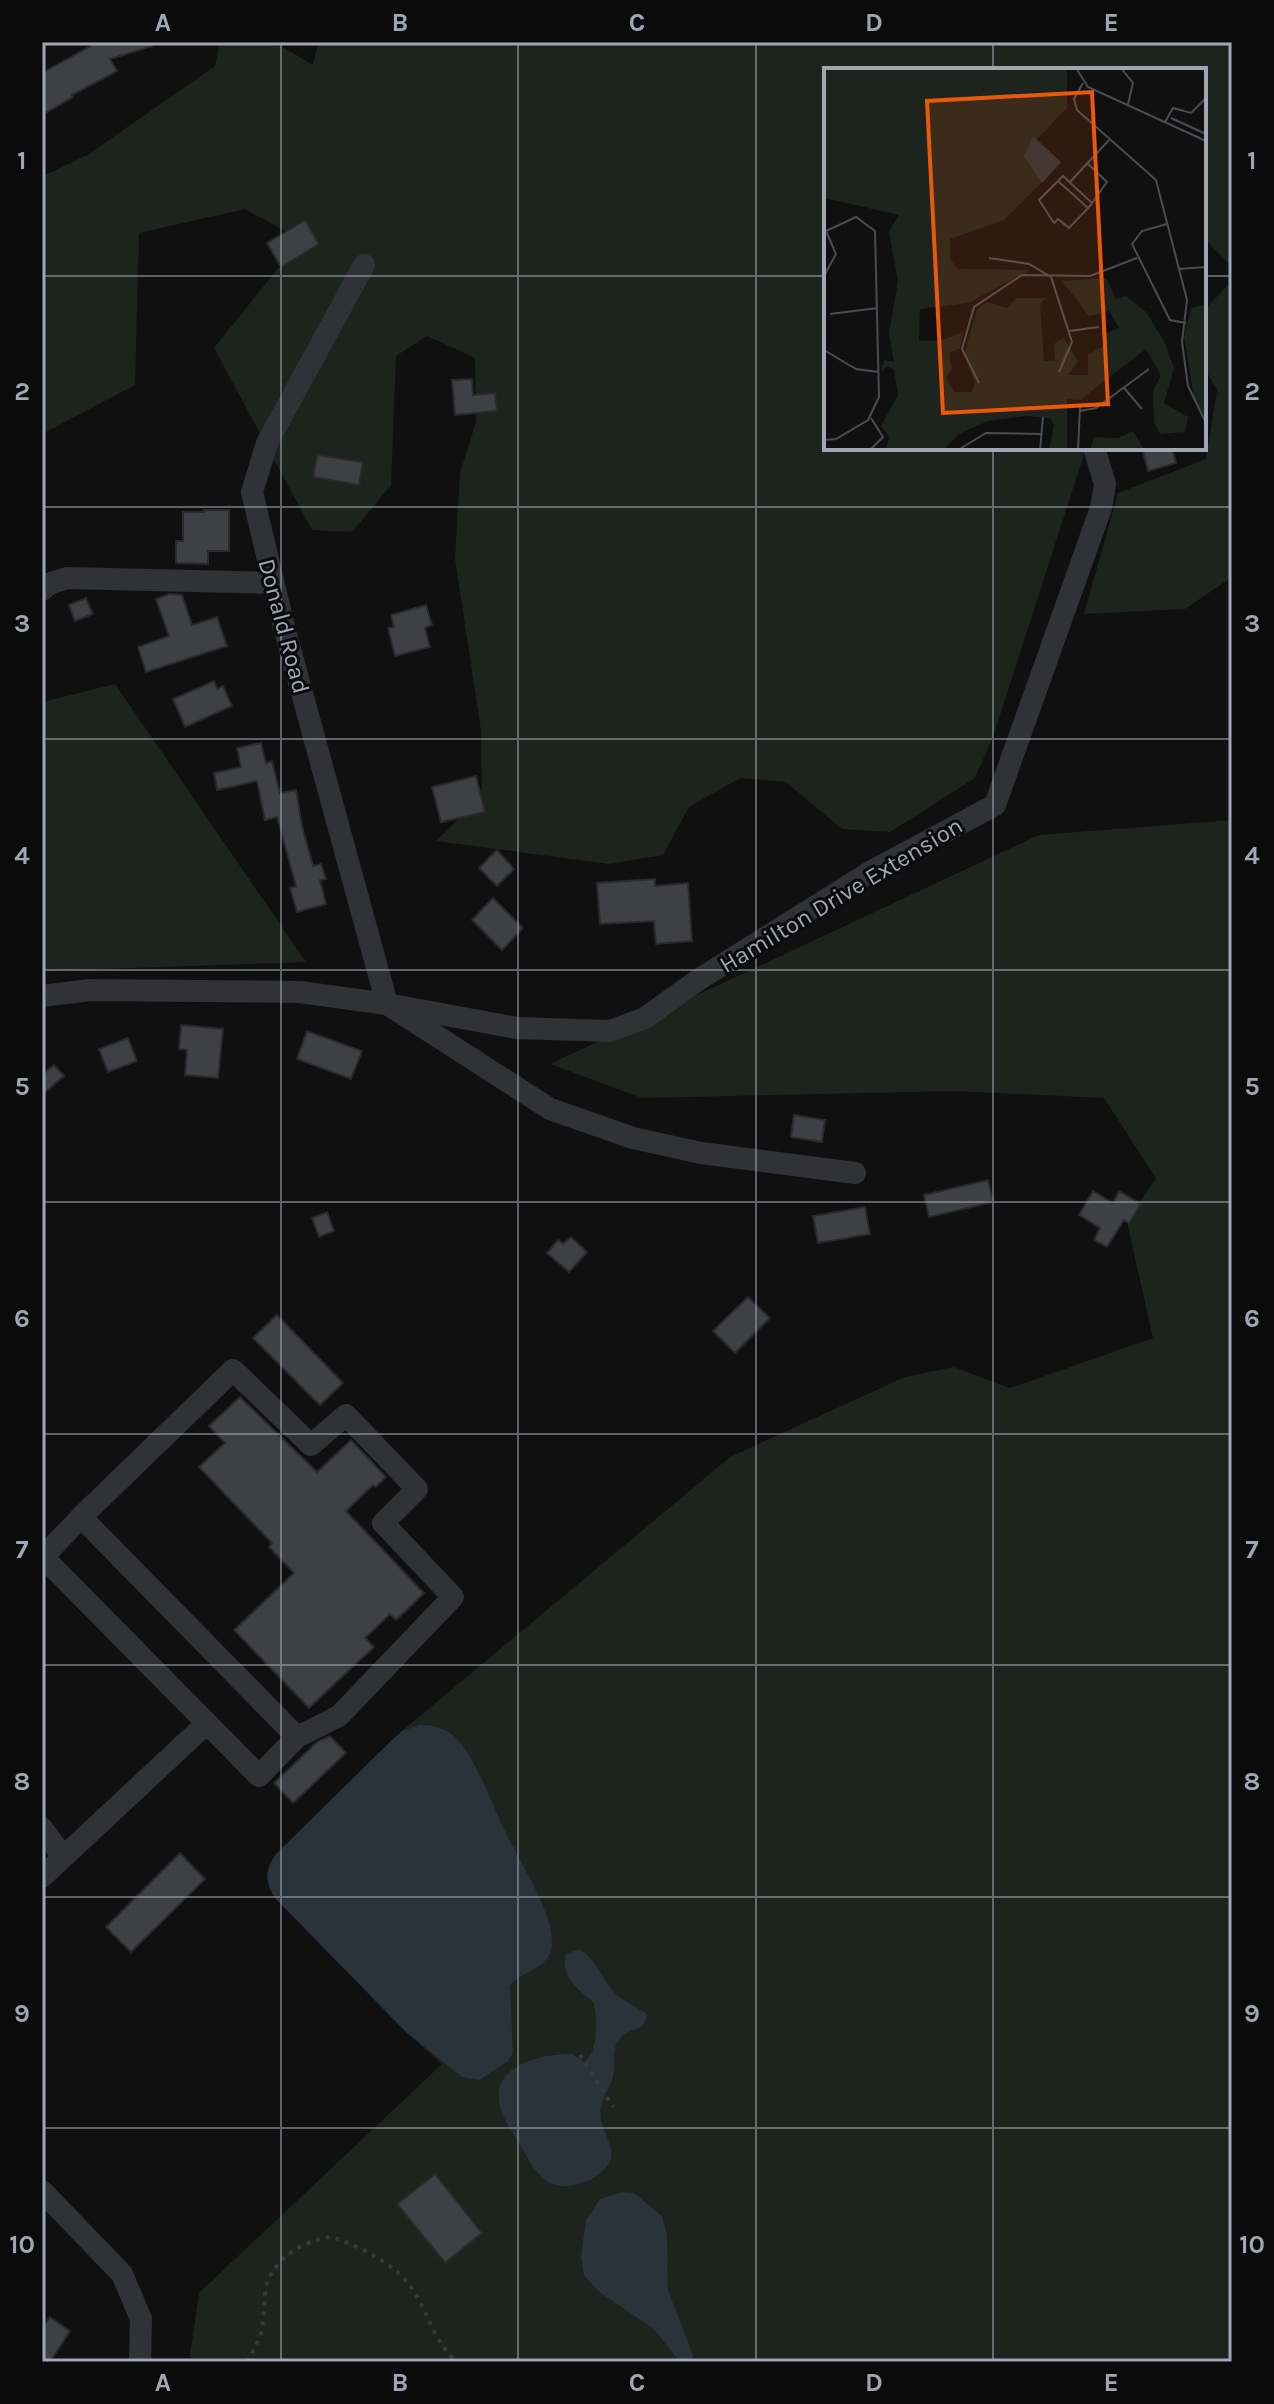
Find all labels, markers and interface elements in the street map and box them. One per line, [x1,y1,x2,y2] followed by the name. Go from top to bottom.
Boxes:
[155,7,171,38] text: A
[392,7,408,38] text: B
[629,7,645,38] text: C
[865,7,883,38] text: D
[1103,7,1119,38] text: E
[824,68,1206,450] inset map
[17,145,27,176] text: 1
[1247,145,1257,176] text: 1
[14,376,30,407] text: 2
[1244,376,1260,407] text: 2
[253,555,315,697] street label: Donald Road
[14,608,30,639] text: 3
[1244,608,1260,639] text: 3
[714,811,968,979] street label: Hamilton Drive Extension
[14,840,30,871] text: 4
[1244,840,1260,871] text: 4
[14,1071,30,1102] text: 5
[1244,1071,1260,1102] text: 5
[14,1303,30,1334] text: 6
[1244,1303,1260,1334] text: 6
[16,1534,29,1565] text: 7
[1246,1534,1259,1565] text: 7
[14,1766,30,1797] text: 8
[1244,1766,1260,1797] text: 8
[14,1998,30,2029] text: 9
[1244,1998,1260,2029] text: 9
[9,2229,35,2260] text: 10
[1239,2229,1265,2260] text: 10
[155,2367,171,2398] text: A
[392,2367,408,2398] text: B
[629,2367,645,2398] text: C
[865,2367,883,2398] text: D
[1103,2367,1119,2398] text: E

